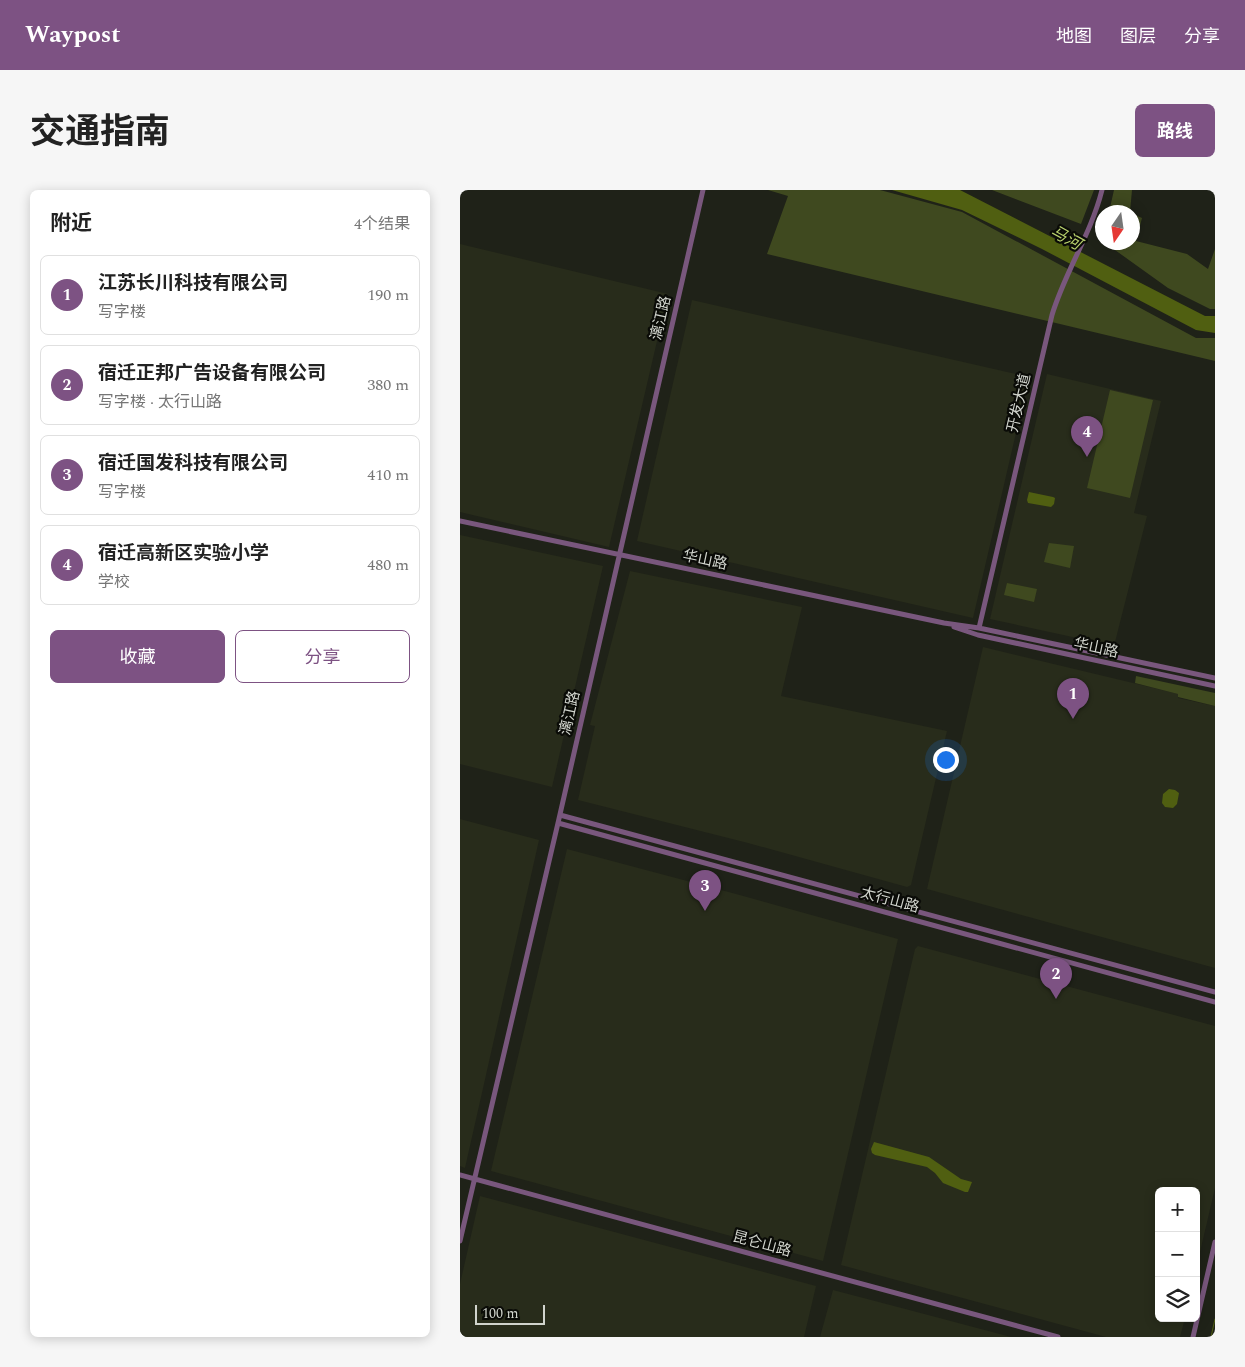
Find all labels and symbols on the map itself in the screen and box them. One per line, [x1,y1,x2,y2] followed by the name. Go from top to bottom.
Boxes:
[1095,205,1140,250] north arrow
[1046,220,1088,258] water label: 马河
[645,293,677,343] street label: 漓江路
[1001,371,1037,435] street label: 开发大道
[1071,416,1103,457] pin: 4
[681,544,729,576] street label: 华山路
[1072,632,1120,664] street label: 华山路
[1057,678,1089,719] pin: 1
[554,688,586,738] street label: 漓江路
[933,747,959,773] your location
[689,870,721,911] pin: 3
[858,881,922,919] street label: 太行山路
[1040,958,1072,999] pin: 2
[730,1225,794,1263] street label: 昆仑山路
[475,1302,545,1325] scale bar

